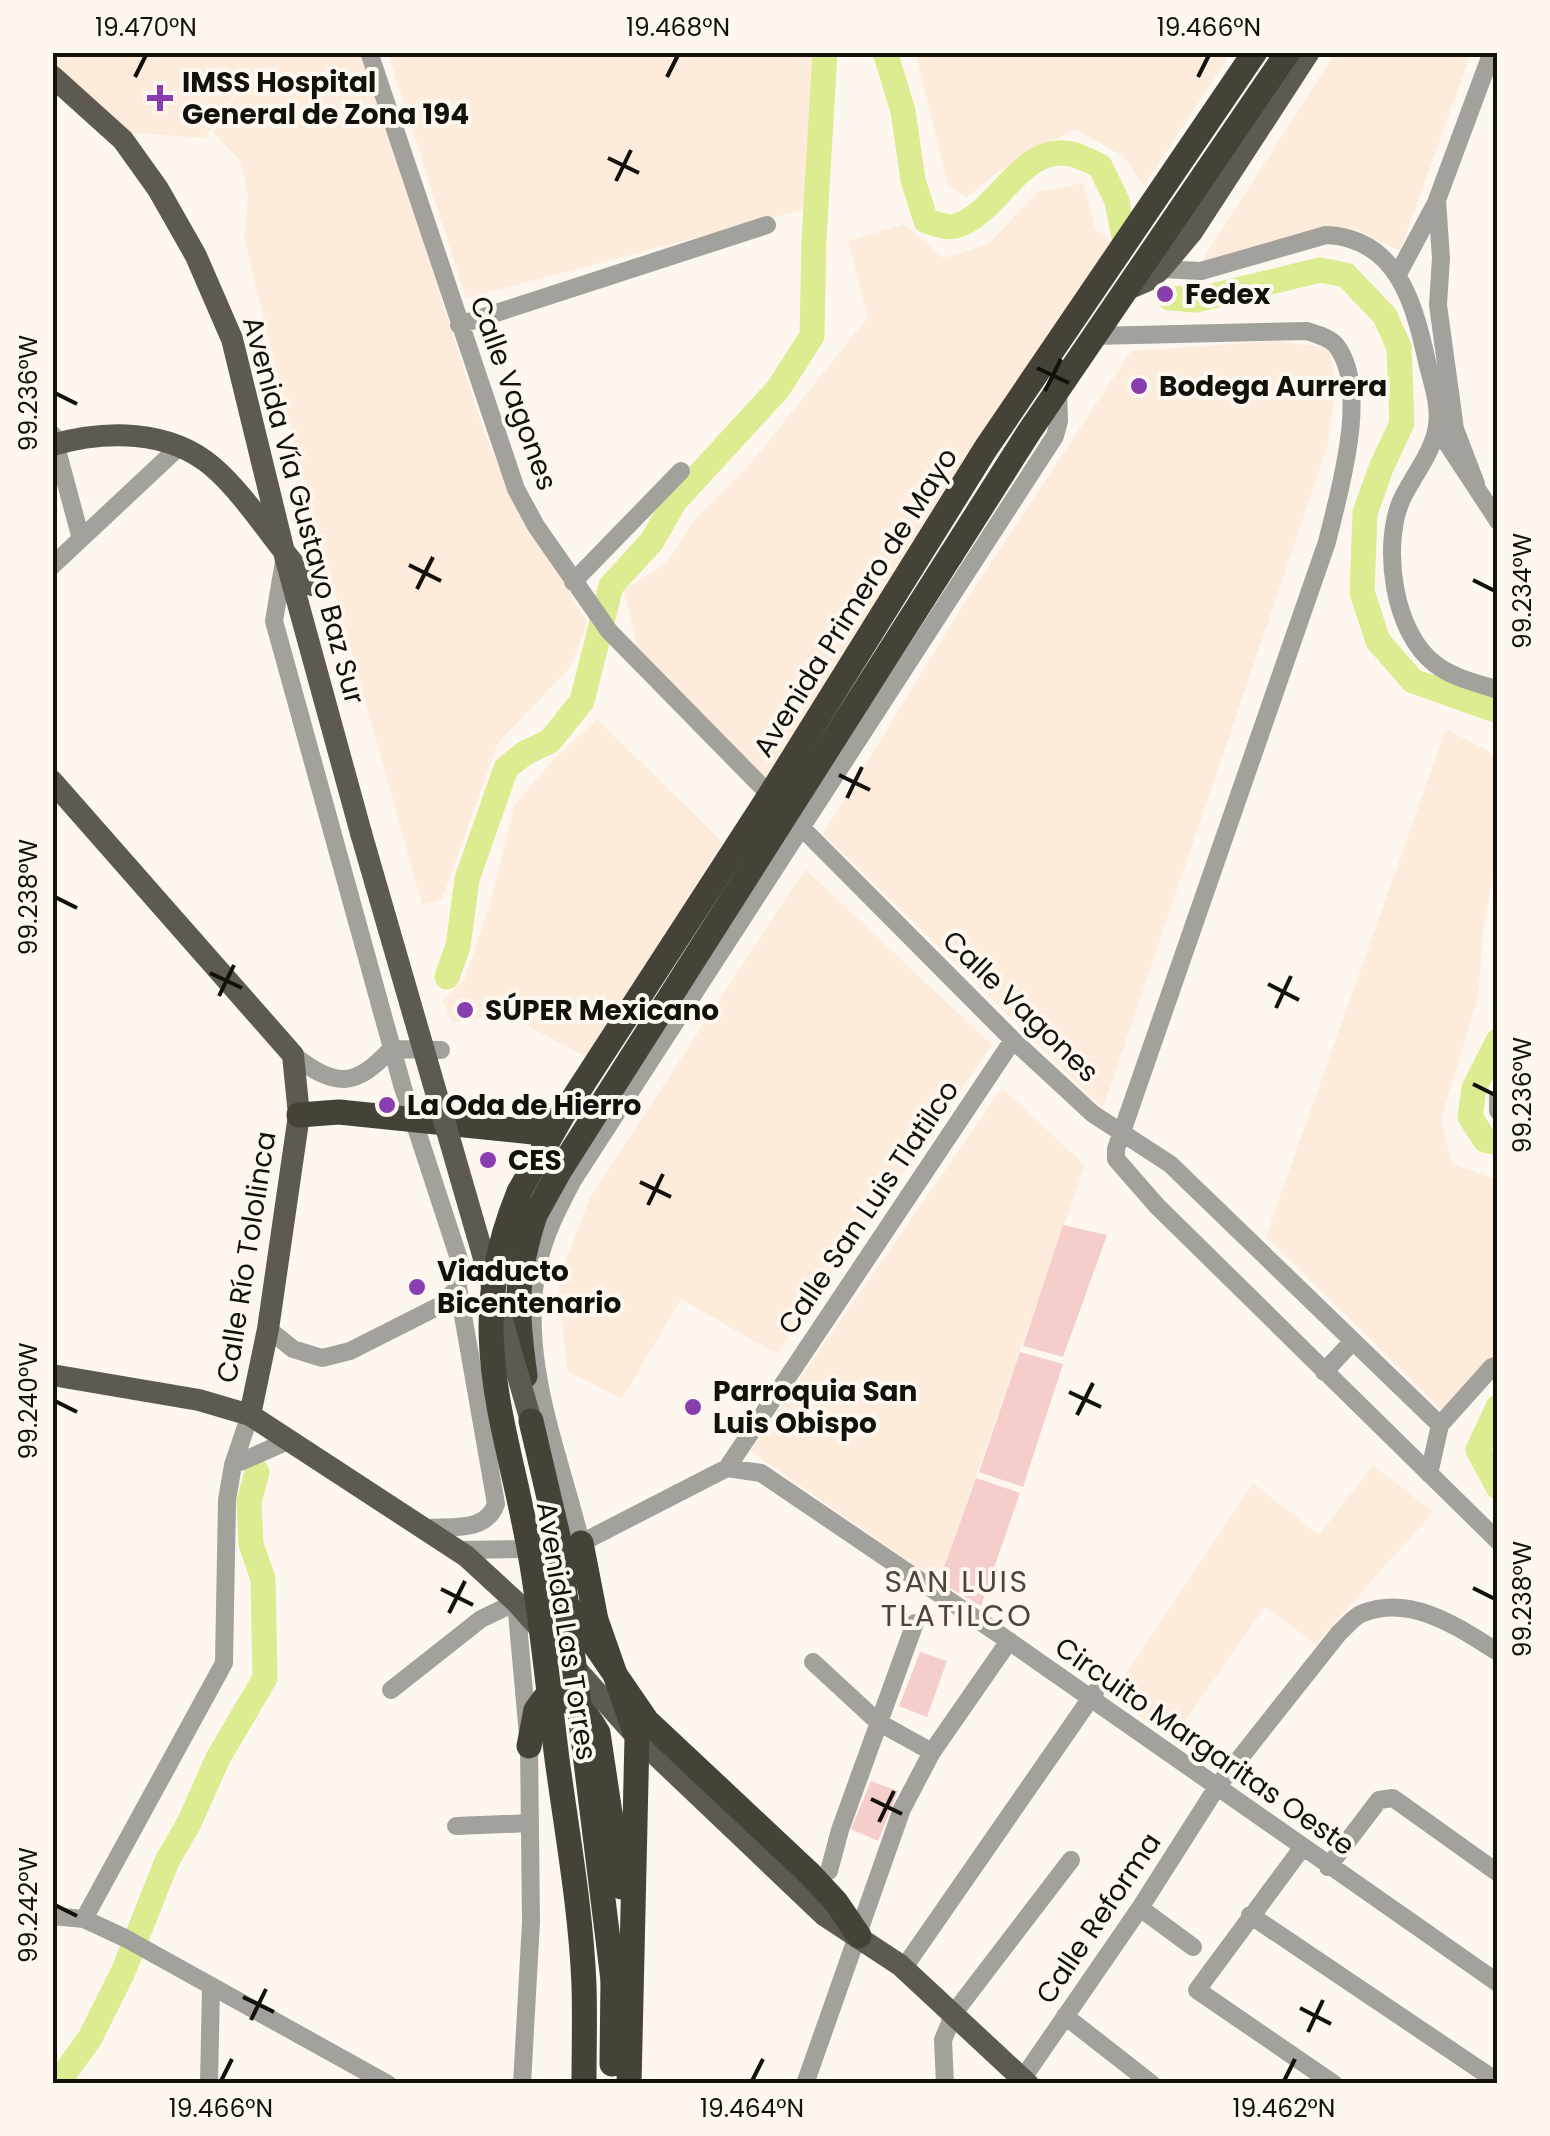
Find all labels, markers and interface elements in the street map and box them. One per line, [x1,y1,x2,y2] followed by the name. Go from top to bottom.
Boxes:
[95,10,197,45] text: 19.470°N
[626,10,730,45] text: 19.468°N
[1157,10,1261,45] text: 19.466°N
[182,63,469,134] place label: IMSS Hospital General de Zona 194
[147,85,173,111] marker: IMSS Hospital General de Zona 194
[1185,275,1271,314] place label: Fedex
[1154,283,1176,305] marker: Fedex
[460,291,567,496] street label: Calle Vagones
[233,312,374,708] street label: Avenida Vía Gustavo Baz Sur
[11,335,46,451] text: 99.236°W
[1159,367,1387,406] place label: Bodega Aurrera
[1128,375,1150,397] marker: Bodega Aurrera
[744,440,967,764] street label: Avenida Primero de Mayo
[1505,533,1540,649] text: 99.234°W
[11,839,46,955] text: 99.238°W
[934,922,1107,1091] street label: Calle Vagones
[485,991,719,1030] place label: SÚPER Mexicano
[454,999,476,1021] marker: SÚPER Mexicano
[1505,1037,1540,1153] text: 99.236°W
[769,1073,968,1342] street label: Calle San Luis Tlatilco
[407,1086,641,1125] place label: La Oda de Hierro
[376,1094,398,1116] marker: La Oda de Hierro
[207,1129,286,1386] street label: Calle Río Tololinca
[508,1141,562,1180] place label: CES
[477,1149,499,1171] marker: CES
[437,1252,622,1323] place label: Viaducto Bicentenario
[406,1276,428,1298] marker: Viaducto Bicentenario
[11,1342,46,1460] text: 99.240°W
[713,1372,918,1443] place label: Parroquia San Luis Obispo
[682,1396,704,1418] marker: Parroquia San Luis Obispo
[527,1499,606,1763] street label: Avenida Las Torres
[1505,1541,1540,1657] text: 99.238°W
[881,1560,1033,1637] district label: SAN LUIS TLATILCO
[1047,1628,1362,1865] street label: Circuito Margaritas Oeste
[1027,1825,1170,2012] street label: Calle Reforma
[11,1847,46,1963] text: 99.242°W
[169,2091,273,2126] text: 19.466°N
[700,2091,804,2126] text: 19.464°N
[1233,2091,1335,2126] text: 19.462°N

